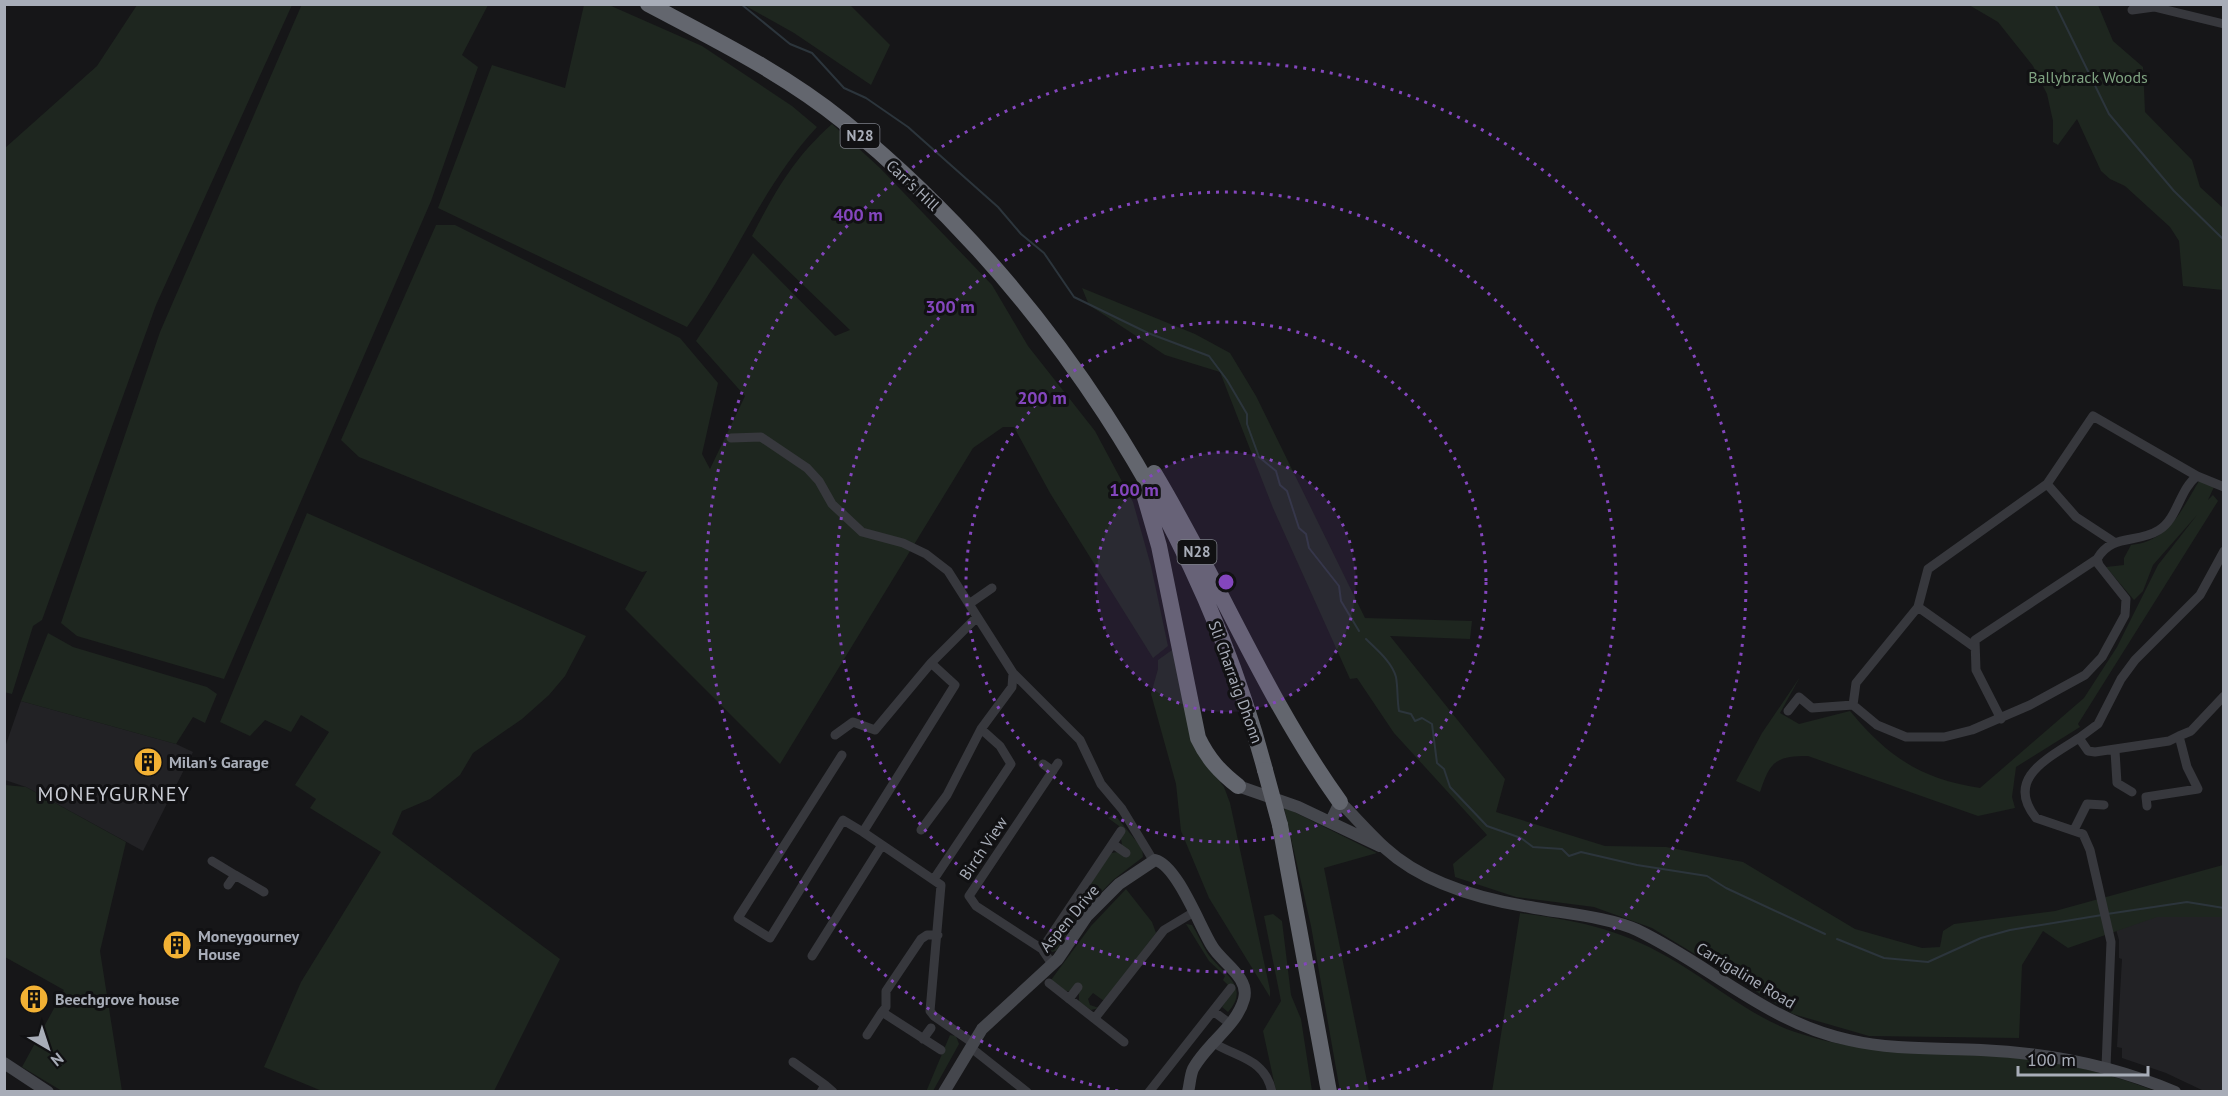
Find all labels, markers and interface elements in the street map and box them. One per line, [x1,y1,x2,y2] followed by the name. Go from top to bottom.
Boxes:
[2028,67,2148,87] park label: Ballybrack Woods
[840,124,880,148] road number: N28
[882,155,944,215] street label: Carr's Hill
[833,203,883,226] text: 400 m
[925,295,975,318] text: 300 m
[1017,386,1067,409] text: 200 m
[1109,478,1159,501] text: 100 m
[1178,540,1216,564] road number: N28
[1216,572,1236,592] centre of rings
[1205,618,1267,746] street label: Sli Charraig Dhonn
[132,746,164,778] building icon: Milan's Garage
[169,752,269,772] place label: Milan's Garage
[37,781,191,807] district label: MONEYGURNEY
[955,812,1012,883] street label: Birch View
[1035,880,1103,956] street label: Aspen Drive
[198,926,300,964] place label: Moneygourney House
[161,929,193,961] building icon: Moneygourney House
[1693,937,1799,1013] street label: Carrigaline Road
[18,983,50,1015] building icon: Beechgrove house
[55,989,179,1009] place label: Beechgrove house
[18,1018,78,1078] north arrow
[2018,1039,2148,1077] scale bar
[2027,1048,2076,1071] text: 100 m
[47,1049,68,1071] text: N

